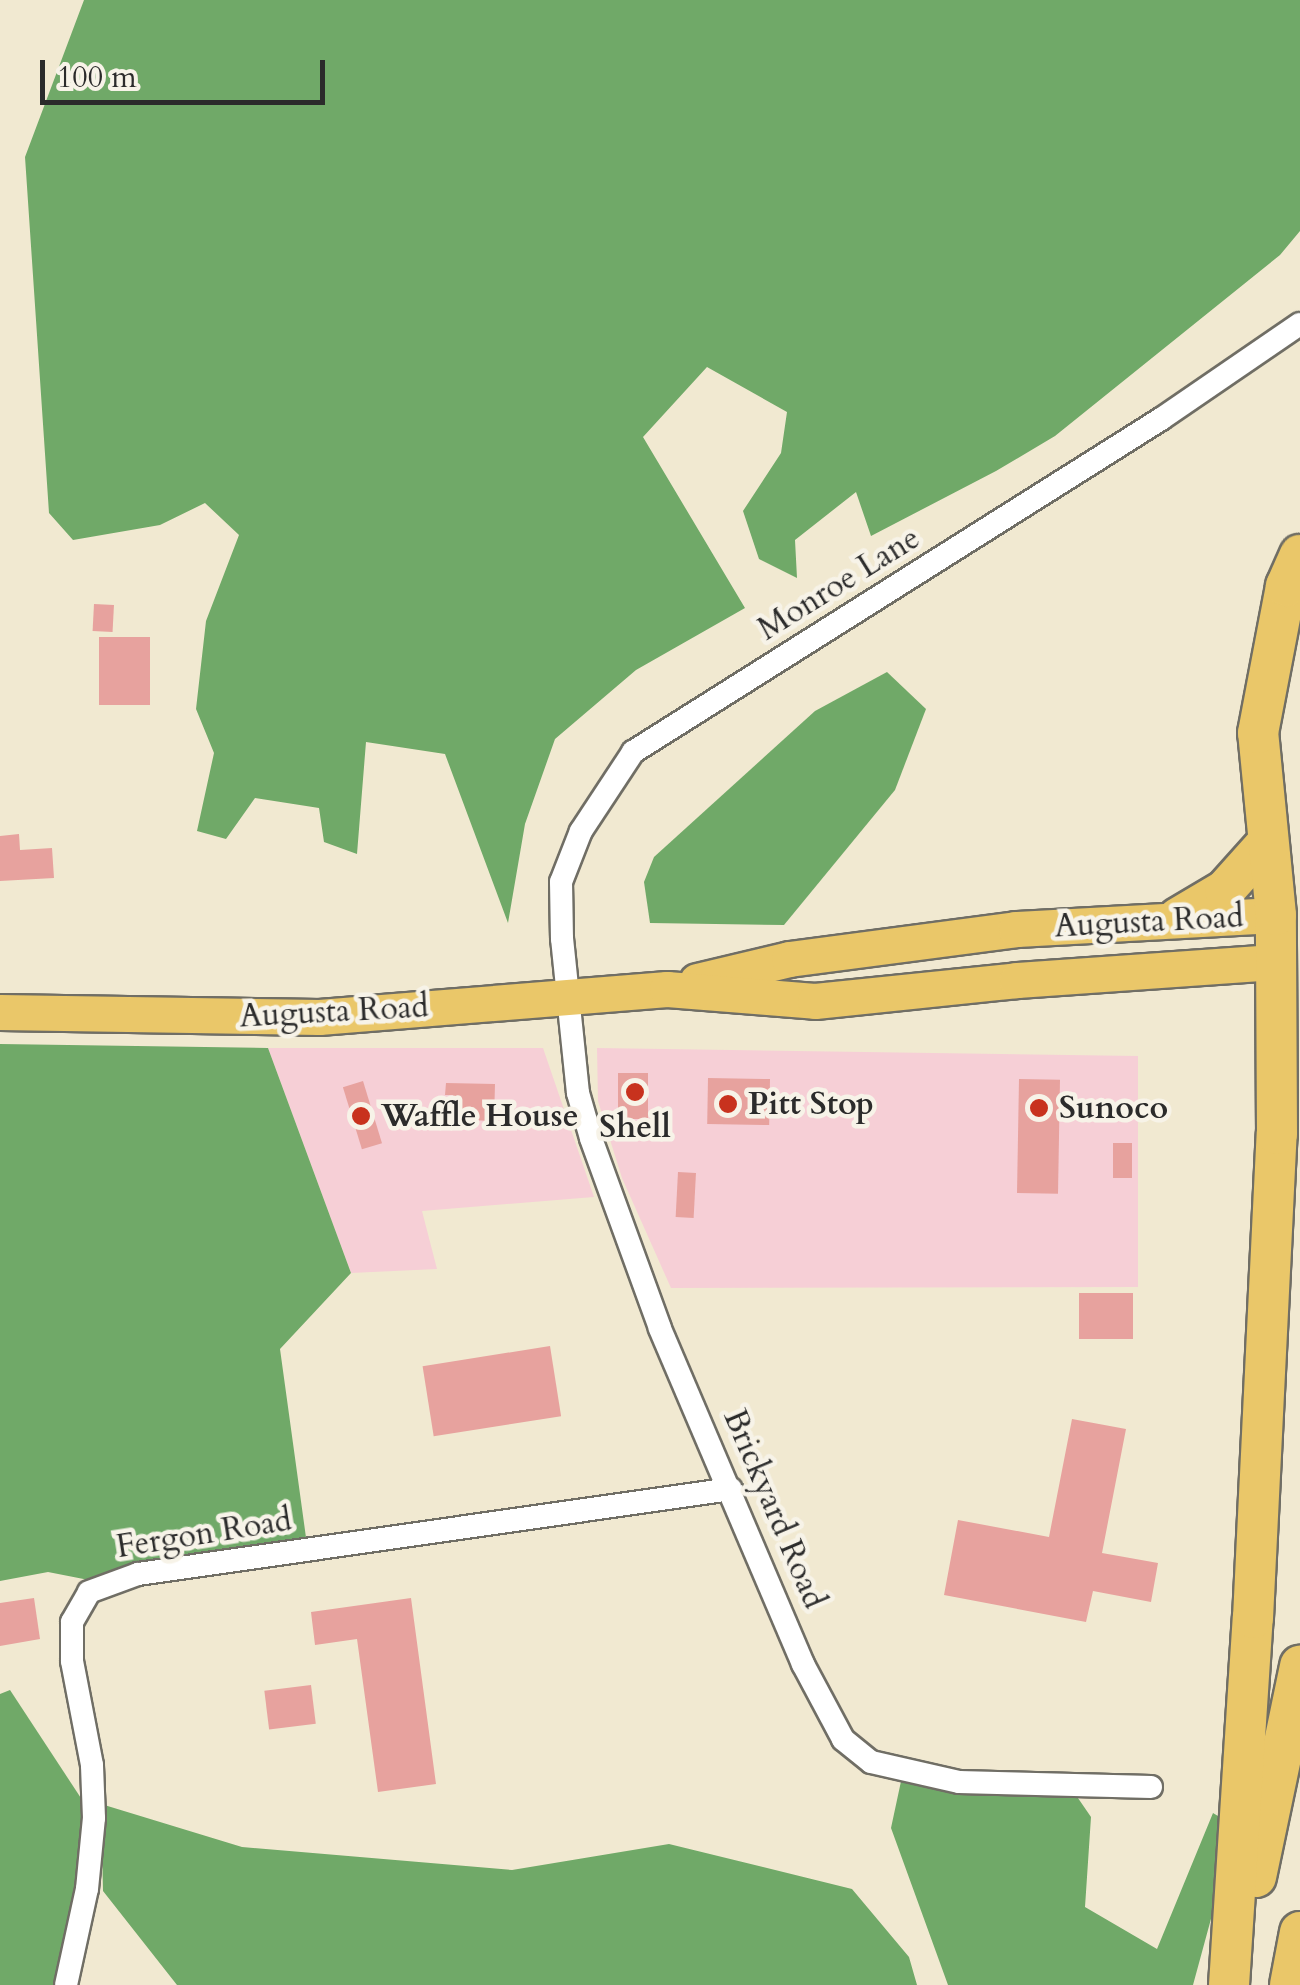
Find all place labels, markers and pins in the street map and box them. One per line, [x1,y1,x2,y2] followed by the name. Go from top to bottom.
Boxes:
[624,1081,646,1103] marker: Shell
[748,1085,874,1123] place label: Pitt Stop
[1059,1089,1168,1127] place label: Sunoco
[717,1093,739,1115] marker: Pitt Stop
[381,1097,579,1135] place label: Waffle House
[1028,1097,1050,1119] marker: Sunoco
[350,1105,372,1127] marker: Waffle House
[599,1108,671,1146] place label: Shell

